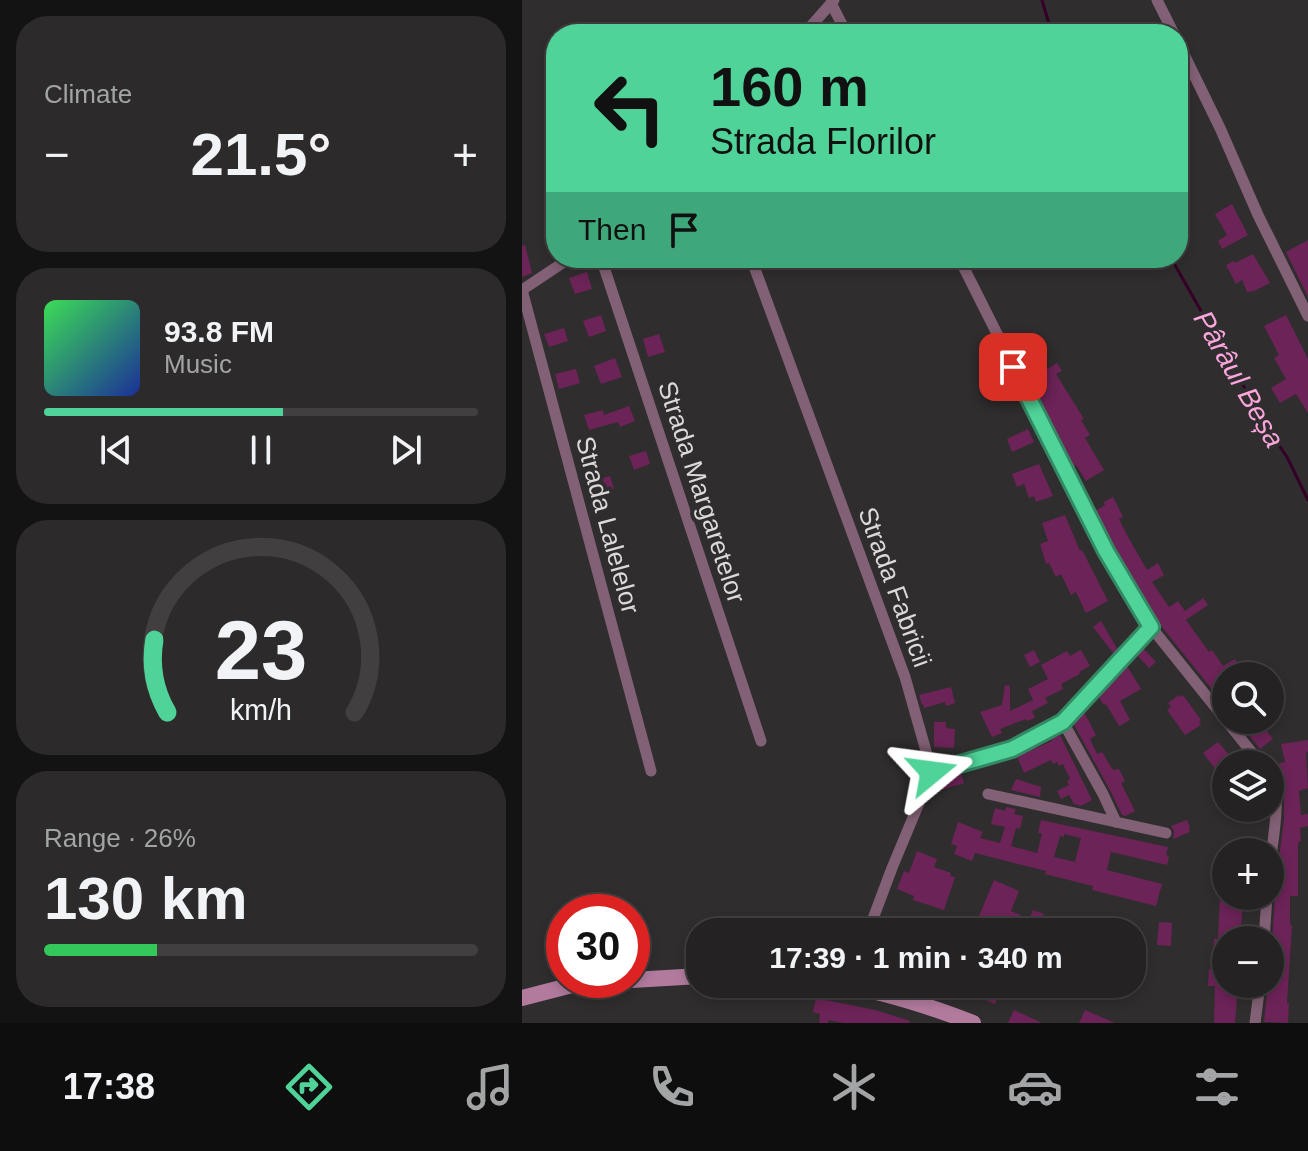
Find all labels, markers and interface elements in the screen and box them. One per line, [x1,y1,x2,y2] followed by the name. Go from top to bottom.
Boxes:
[710,55,869,118] text: 160 m
[578,56,682,160] icon: left
[44,79,132,109] text: Climate
[191,121,331,188] text: 21.5°
[710,121,936,162] text: Strada Florilor
[44,130,70,179] text: −
[452,130,478,179] text: +
[662,208,706,252] icon: arrive
[578,213,646,246] text: Then
[1187,305,1291,453] water label: Pârâul Beșa
[164,315,274,348] text: 93.8 FM
[979,333,1047,401] pin
[991,345,1035,389] icon: arrive
[164,349,232,379] text: Music
[652,377,752,607] street label: Strada Margaretelor
[94,428,138,472] icon: previous
[239,428,283,472] icon: pause
[384,428,428,472] icon: next
[570,433,646,617] street label: Strada Lalelelor
[852,503,938,671] street label: Strada Fabricii
[215,604,307,697] text: 23
[1212,662,1284,998] map controls
[1212,662,1284,734] button: search
[230,695,292,727] text: km/h
[890,730,974,814] position arrow
[1212,750,1284,822] button: layers
[44,823,196,853] text: Range · 26%
[1212,838,1284,910] button: +
[44,865,248,932] text: 130 km
[546,894,650,998] speed limit sign: 30
[1212,926,1284,998] button: −
[769,941,1063,974] text: 17:39 · 1 min · 340 m
[281,1059,337,1115] icon: directions
[462,1059,518,1115] icon: music
[644,1059,700,1115] icon: phone
[826,1059,882,1115] icon: climate
[1007,1059,1063,1115] icon: car
[1189,1059,1245,1115] icon: filters
[63,1066,155,1107] text: 17:38

